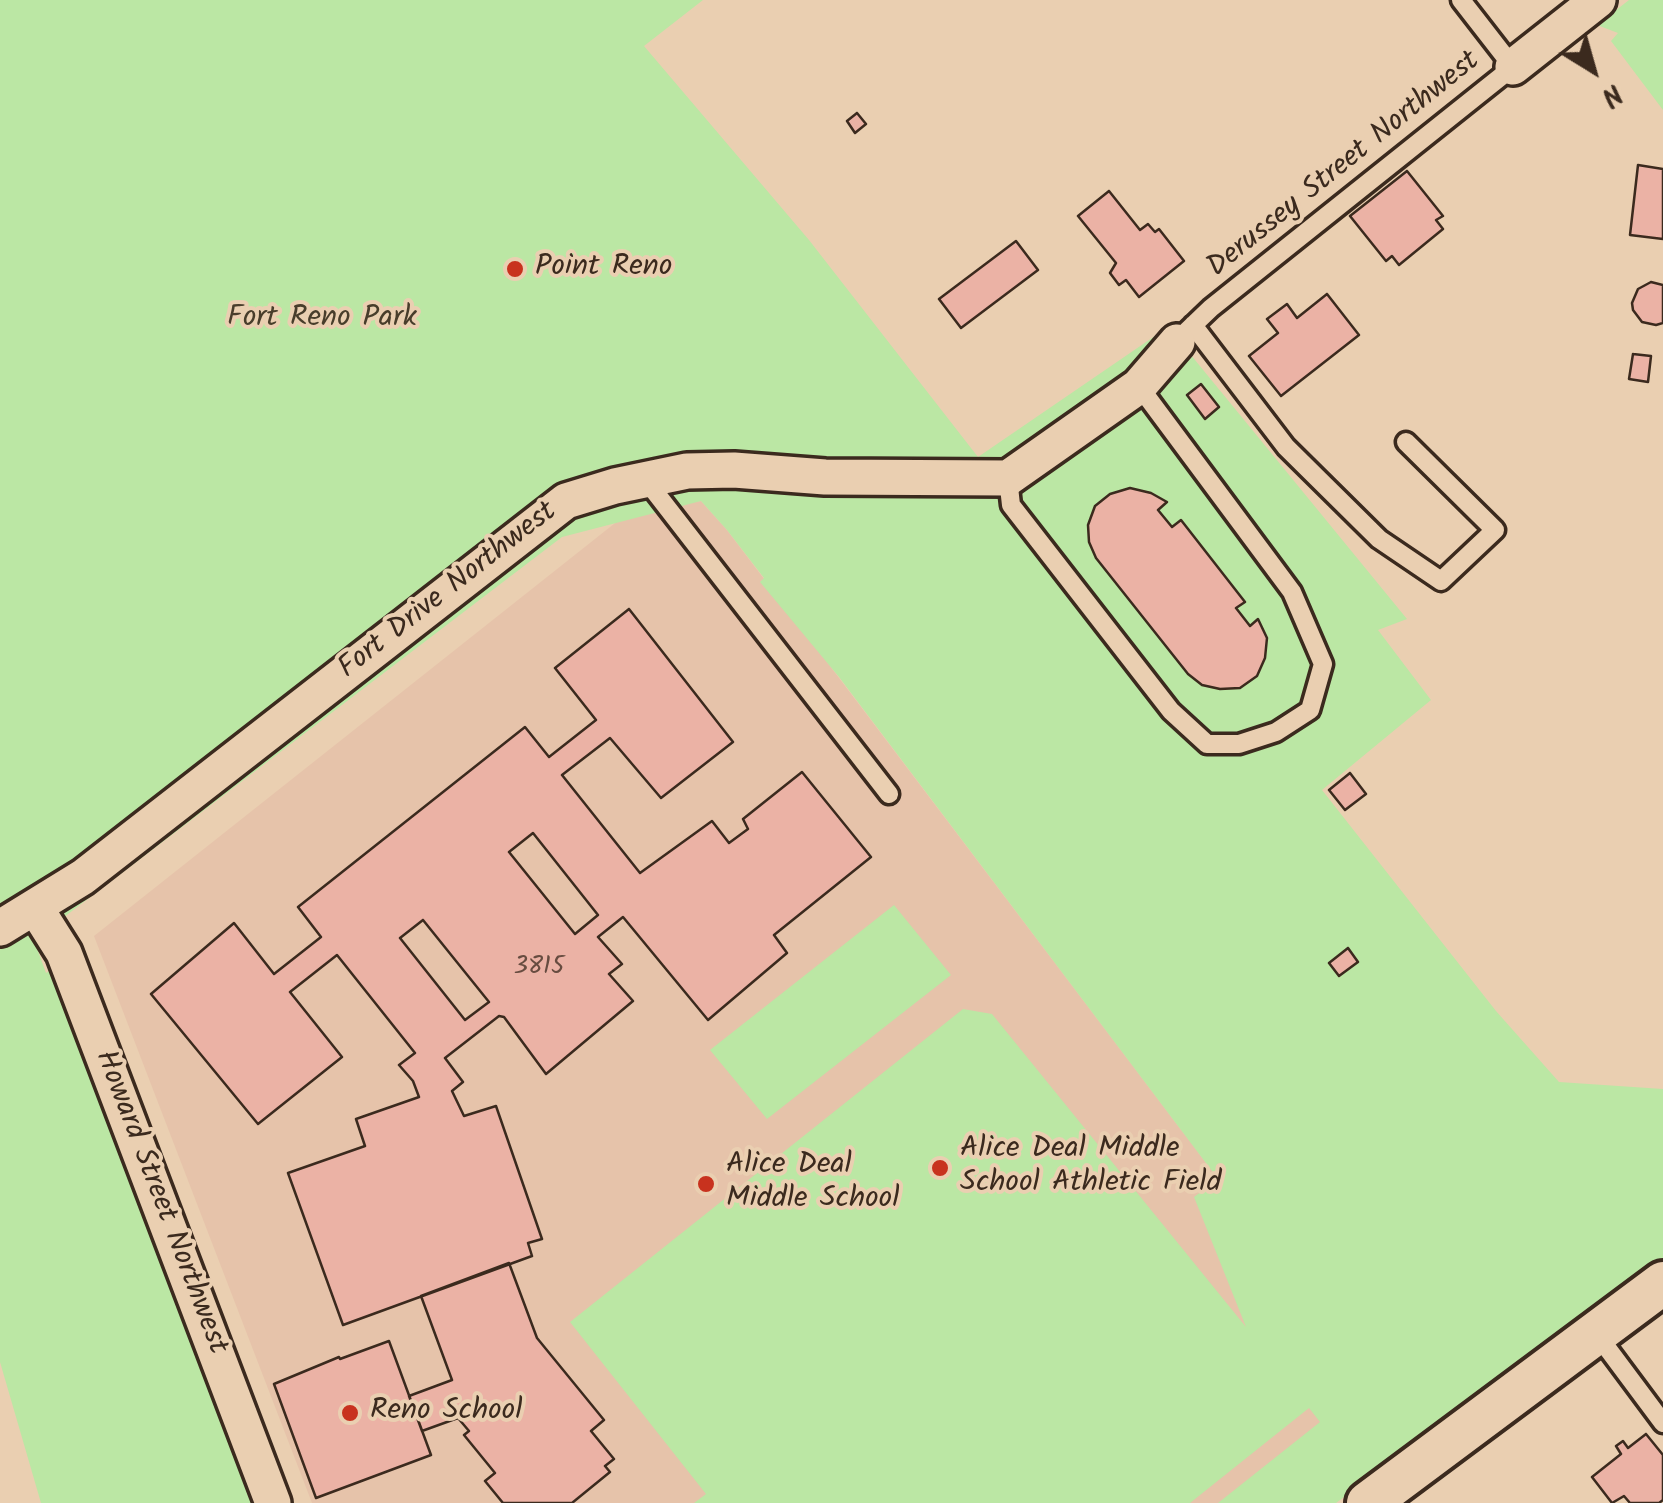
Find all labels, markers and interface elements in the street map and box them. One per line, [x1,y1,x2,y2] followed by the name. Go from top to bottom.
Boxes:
[1543,20,1643,120] north arrow
[1202,45,1488,287] street label: Derussey Street Northwest
[1591,71,1632,118] text: N
[535,251,672,287] place label: Point Reno
[504,258,526,280] marker: Point Reno
[227,302,417,338] park label: Fort Reno Park
[333,496,565,688] street label: Fort Drive Northwest
[514,954,564,984] house number: 3815
[84,1046,234,1360] street label: Howard Street Northwest
[960,1133,1221,1204] place label: Alice Deal Middle School Athletic Field
[726,1149,900,1220] place label: Alice Deal Middle School
[929,1157,951,1179] marker: Alice Deal Middle School Athletic Field
[695,1173,717,1195] marker: Alice Deal Middle School
[370,1395,523,1431] place label: Reno School
[339,1402,361,1424] marker: Reno School

